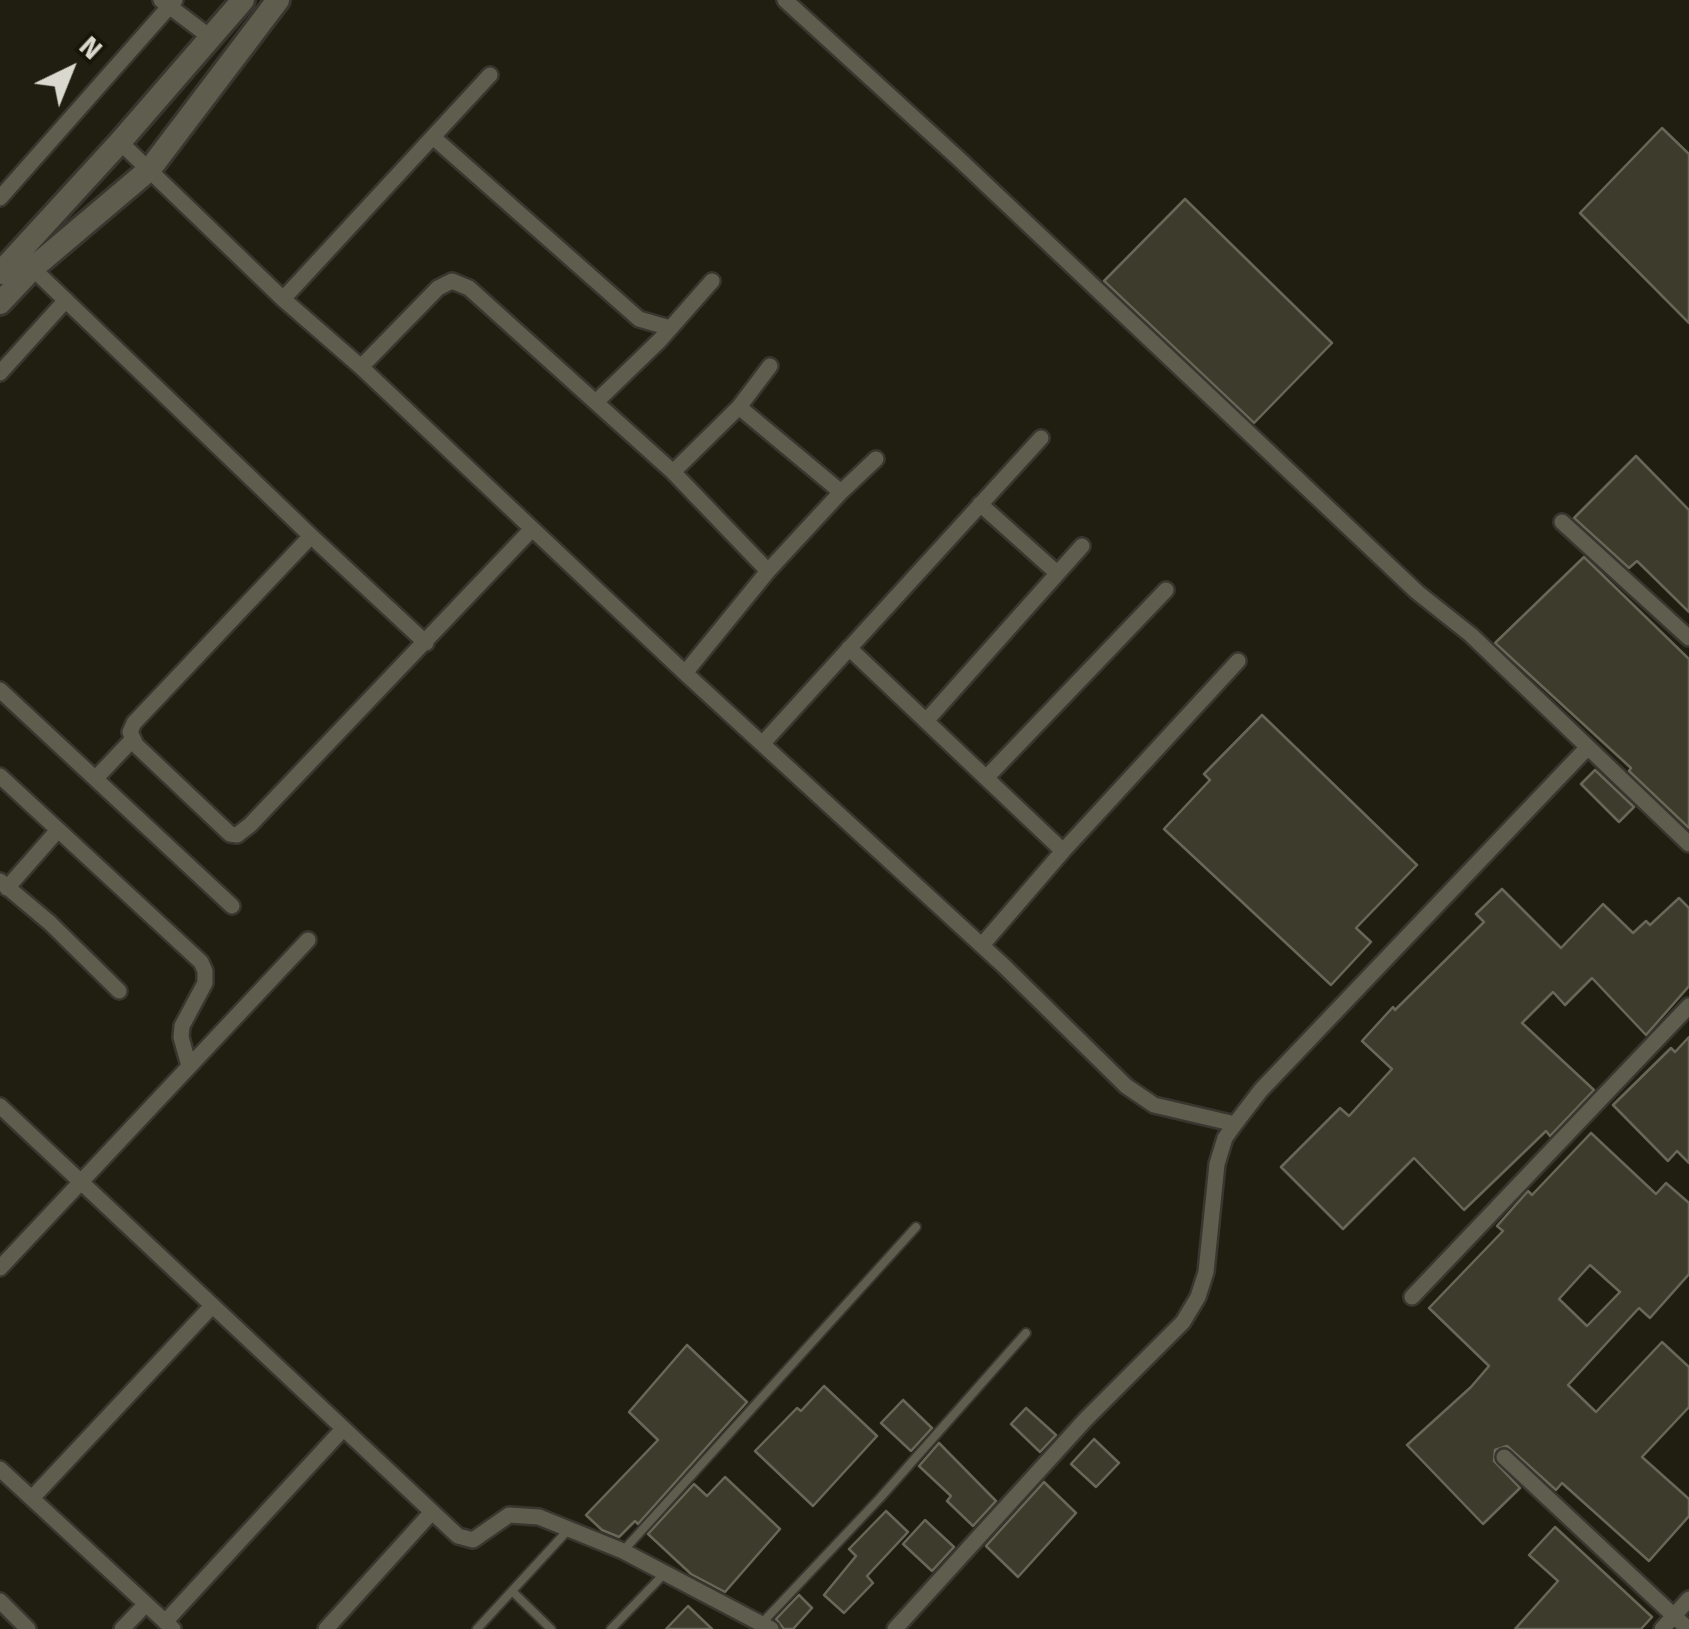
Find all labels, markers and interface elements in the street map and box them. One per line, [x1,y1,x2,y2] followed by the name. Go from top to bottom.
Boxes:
[20,20,120,120] north arrow
[73,29,109,66] text: N

